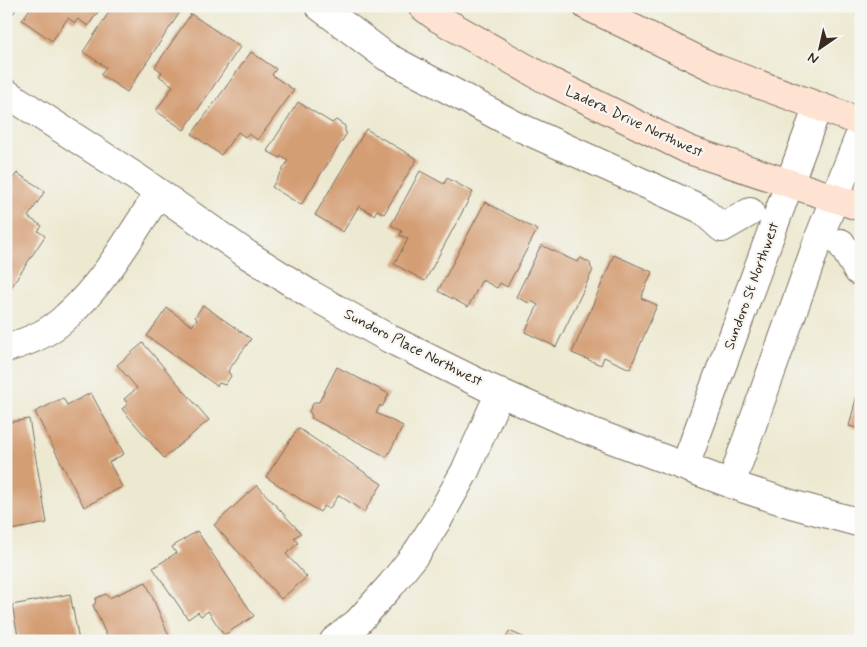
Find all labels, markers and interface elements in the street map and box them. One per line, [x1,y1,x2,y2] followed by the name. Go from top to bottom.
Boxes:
[794,22,844,72] north arrow
[804,48,822,68] text: N
[562,81,707,163] street label: Ladera Drive Northwest
[720,219,785,353] street label: Sundoro St Northwest
[340,304,486,392] street label: Sundoro Place Northwest

